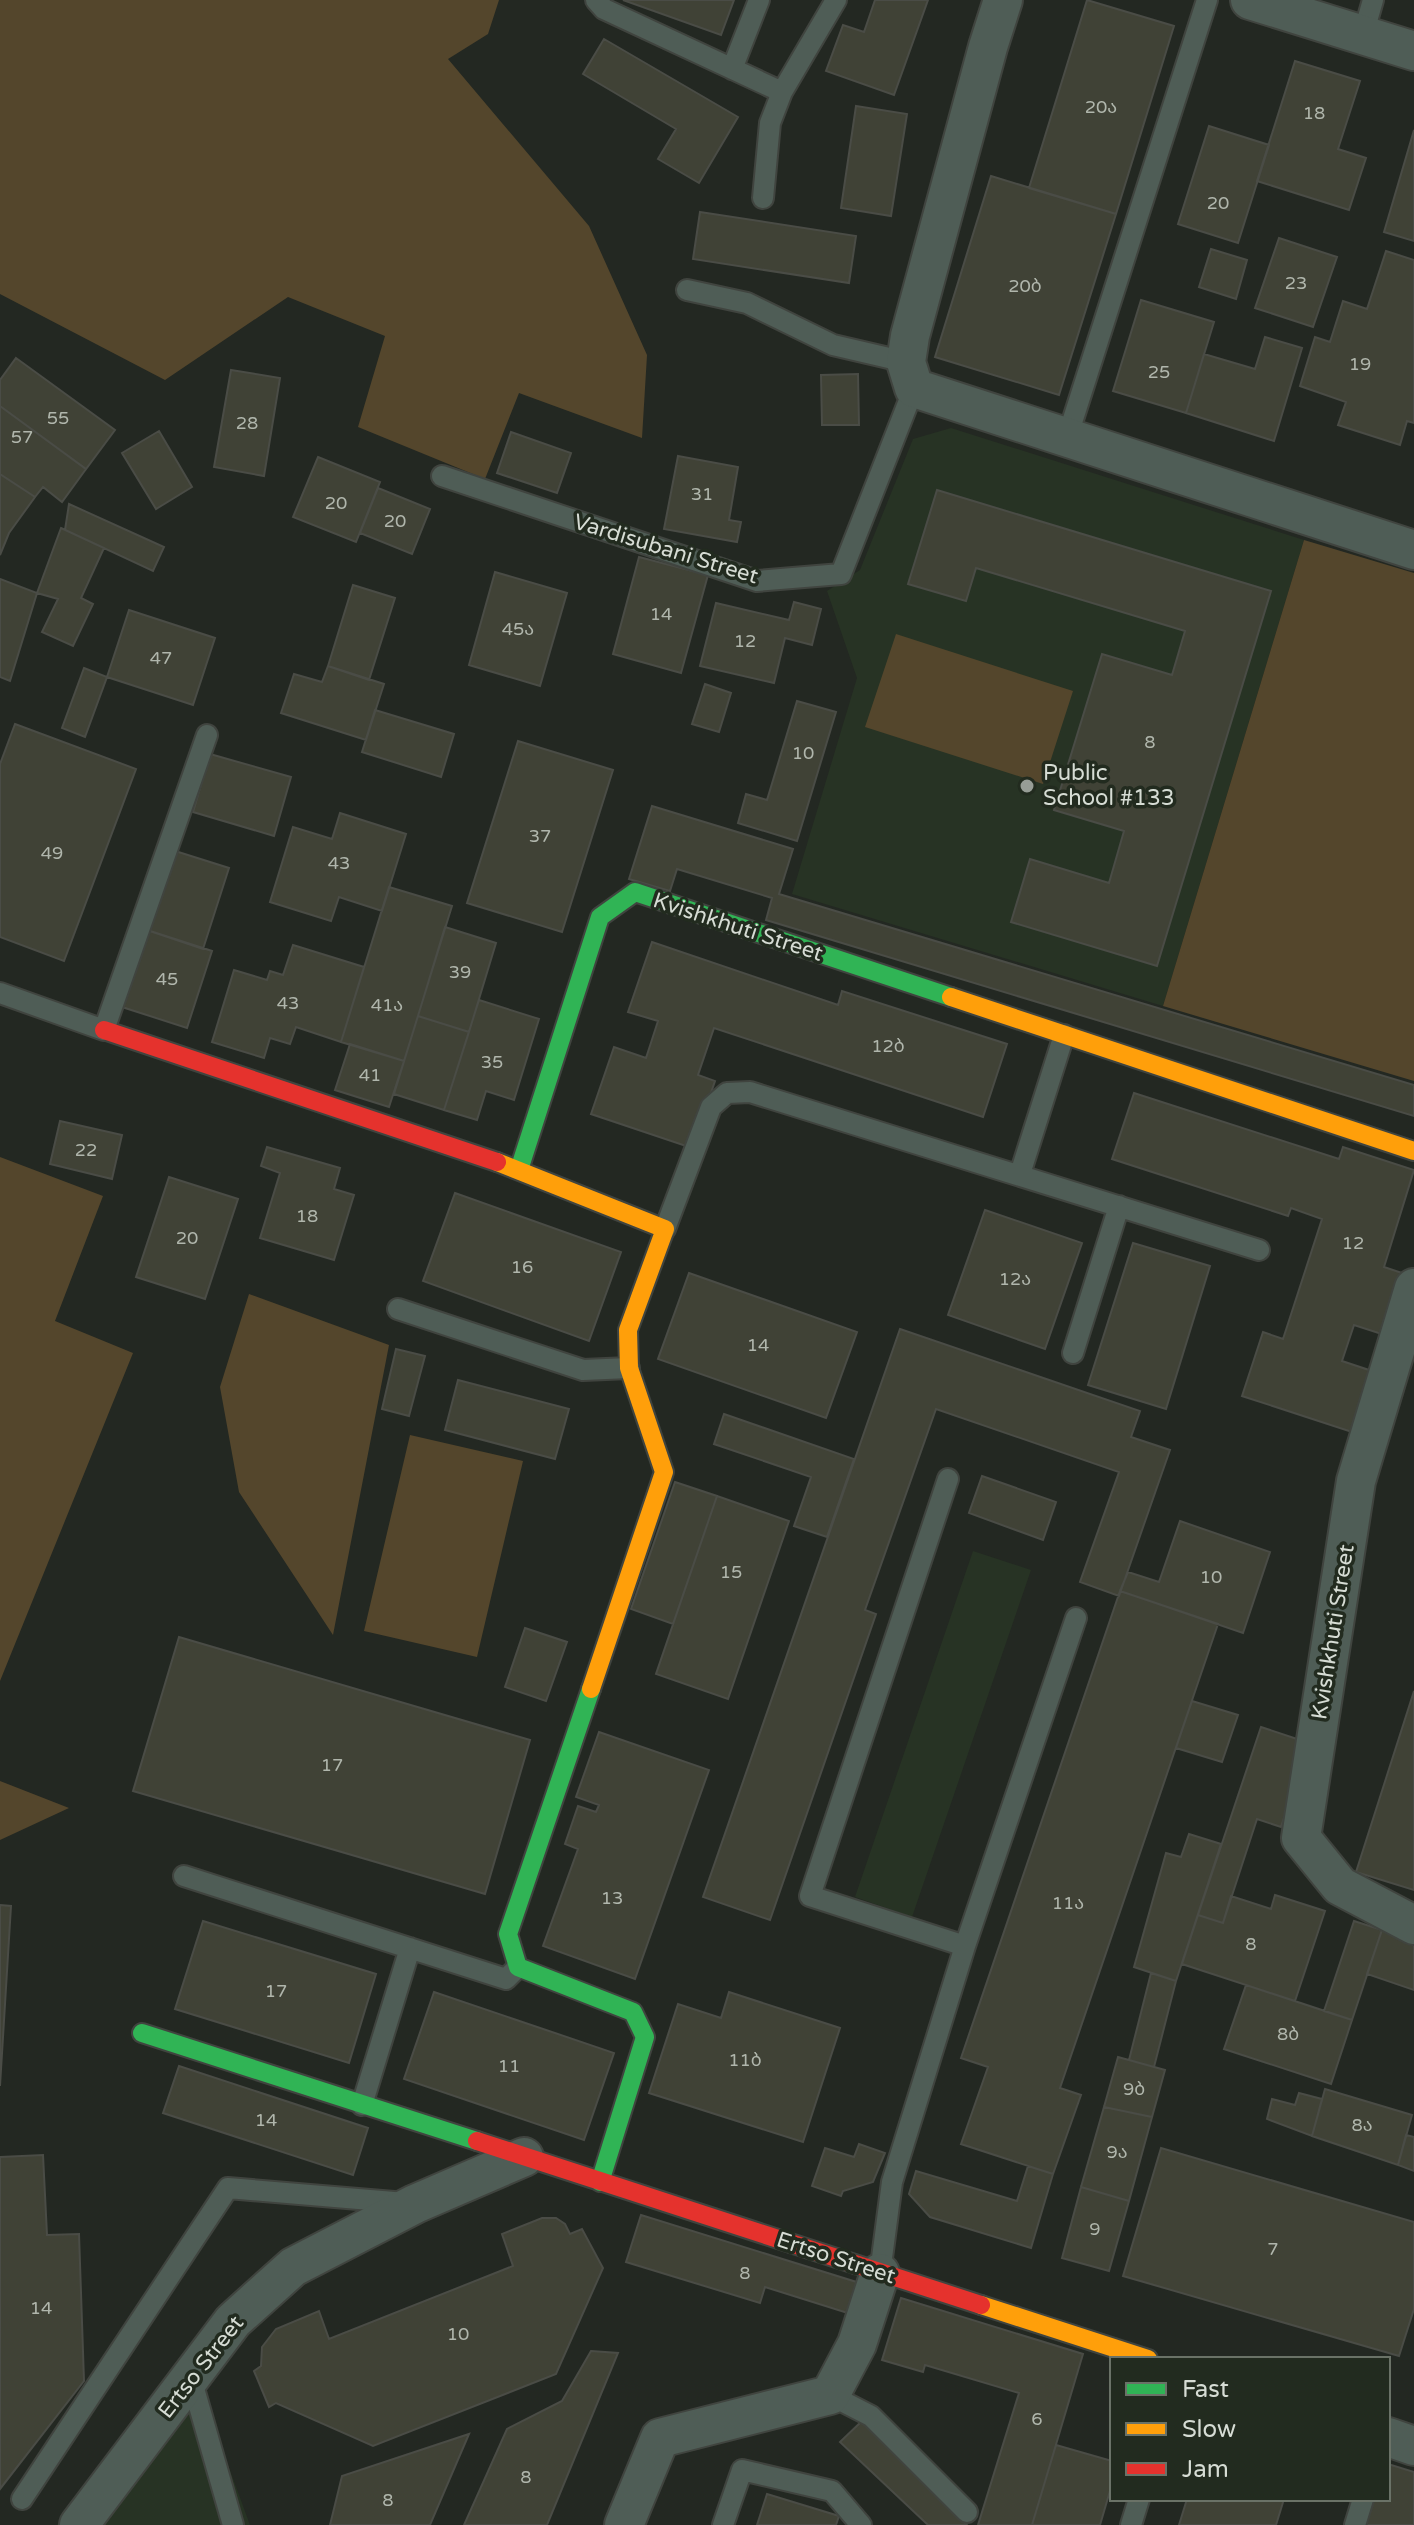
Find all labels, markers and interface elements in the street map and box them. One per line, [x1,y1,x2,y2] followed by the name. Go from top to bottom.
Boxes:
[1085,96,1117,118] house number: 20ა
[1303,102,1325,124] house number: 18
[1207,192,1229,214] house number: 20
[1285,272,1307,294] house number: 23
[1008,275,1042,297] house number: 20ბ
[1349,353,1371,375] house number: 19
[1148,361,1170,383] house number: 25
[47,407,69,429] house number: 55
[236,412,258,434] house number: 28
[11,426,33,448] house number: 57
[691,483,713,505] house number: 31
[325,492,347,514] house number: 20
[571,509,761,589] street label: Vardisubani Street
[384,510,406,532] house number: 20
[650,603,672,625] house number: 14
[502,618,534,640] house number: 45ა
[734,630,756,652] house number: 12
[150,647,172,669] house number: 47
[1144,731,1156,753] house number: 8
[792,742,814,764] house number: 10
[1043,760,1175,811] place label: Public School #133
[1018,777,1036,795] marker: Public School #133
[529,825,551,847] house number: 37
[41,842,63,864] house number: 49
[328,852,350,874] house number: 43
[650,887,826,967] street label: Kvishkhuti Street
[449,961,471,983] house number: 39
[156,968,178,990] house number: 45
[277,992,299,1014] house number: 43
[371,994,403,1016] house number: 41ა
[871,1035,905,1057] house number: 12ბ
[481,1051,503,1073] house number: 35
[359,1064,381,1086] house number: 41
[75,1139,97,1161] house number: 22
[296,1205,318,1227] house number: 18
[176,1227,198,1249] house number: 20
[1342,1232,1364,1254] house number: 12
[511,1256,533,1278] house number: 16
[999,1268,1031,1290] house number: 12ა
[747,1334,769,1356] house number: 14
[1306,1543,1360,1721] street label: Kvishkhuti Street
[720,1561,742,1583] house number: 15
[1200,1566,1222,1588] house number: 10
[321,1754,343,1776] house number: 17
[601,1887,623,1909] house number: 13
[1052,1892,1084,1914] house number: 11ა
[1245,1933,1257,1955] house number: 8
[265,1980,287,2002] house number: 17
[1277,2023,1299,2045] house number: 8ბ
[728,2049,762,2071] house number: 11ბ
[498,2055,520,2077] house number: 11
[1123,2078,1145,2100] house number: 9ბ
[255,2109,277,2131] house number: 14
[1351,2114,1373,2136] house number: 8ა
[1106,2141,1128,2163] house number: 9ა
[1089,2218,1101,2240] house number: 9
[773,2227,899,2289] street label: Ertso Street
[1267,2238,1279,2260] house number: 7
[739,2262,751,2284] house number: 8
[30,2297,52,2319] house number: 14
[153,2310,249,2424] street label: Ertso Street
[447,2323,469,2345] house number: 10
[1110,2357,1390,2501] legend
[1182,2375,1229,2404] text: Fast
[1031,2408,1043,2430] house number: 6
[1182,2415,1236,2444] text: Slow
[1182,2455,1229,2484] text: Jam
[520,2466,532,2488] house number: 8
[382,2489,394,2511] house number: 8

